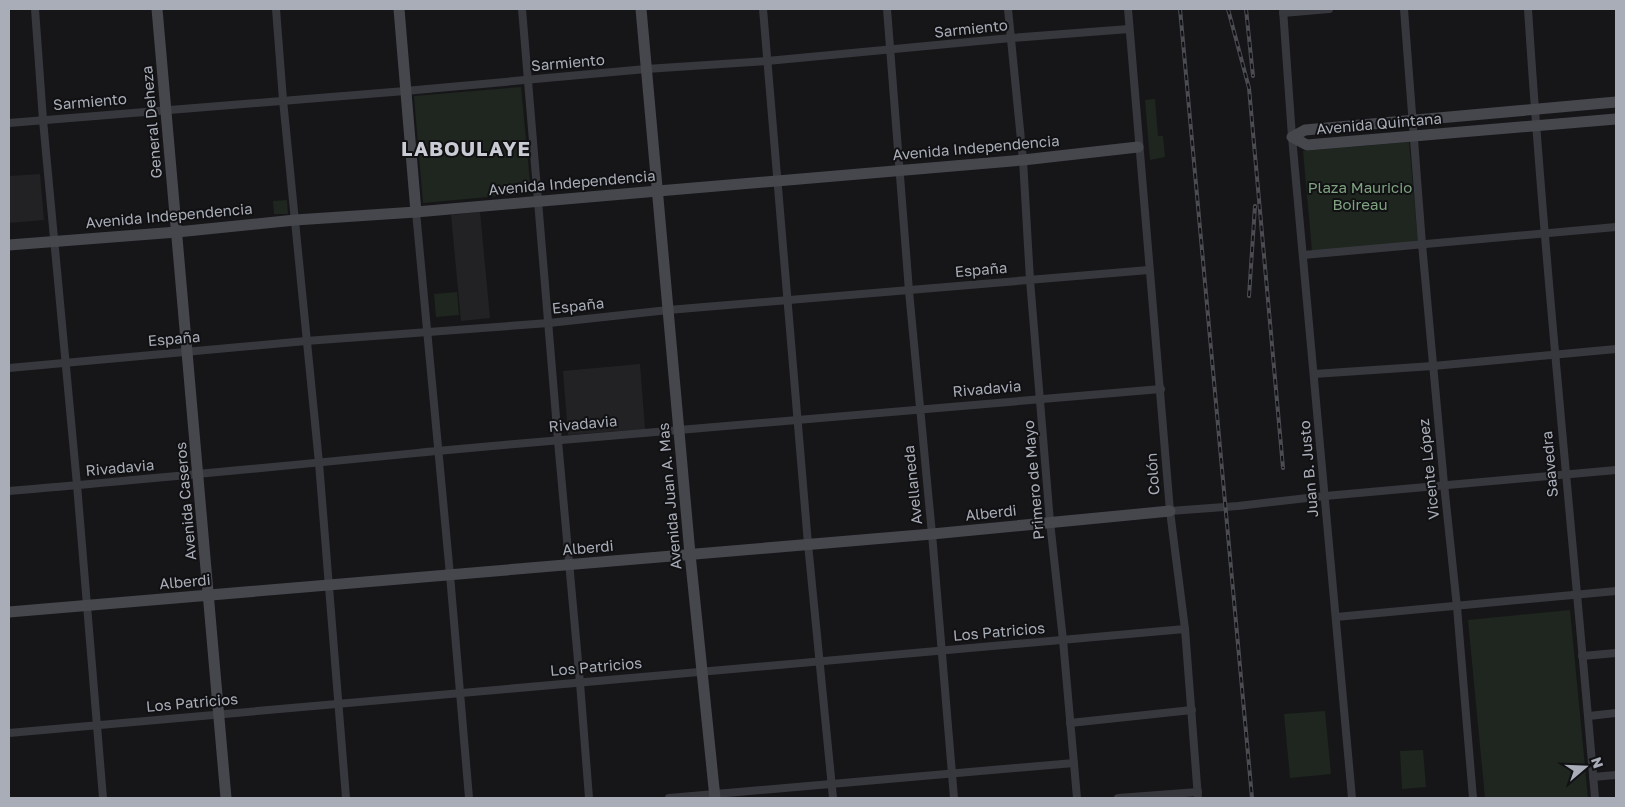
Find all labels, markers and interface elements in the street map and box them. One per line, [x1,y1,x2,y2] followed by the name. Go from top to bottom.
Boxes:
[933,15,1009,41] street label: Sarmiento
[530,50,606,74] street label: Sarmiento
[137,65,165,179] street label: General Deheza
[52,89,128,113] street label: Sarmiento
[1315,109,1443,137] street label: Avenida Quintana
[892,131,1060,163] street label: Avenida Independencia
[401,136,531,160] district label: LABOULAYE
[488,166,656,198] street label: Avenida Independencia
[1308,178,1412,213] park label: Plaza Mauricio Boireau
[85,199,253,231] street label: Avenida Independencia
[954,258,1008,280] street label: España
[551,293,605,317] street label: España
[147,327,201,349] street label: España
[952,376,1022,400] street label: Rivadavia
[548,411,618,435] street label: Rivadavia
[1414,417,1442,520] street label: Vicente López
[1019,420,1047,541] street label: Primero de Mayo
[1295,420,1321,518] street label: Juan B. Justo
[654,422,684,570] street label: Avenida Juan A. Mas
[1537,430,1561,498] street label: Saavedra
[171,441,199,561] street label: Avenida Caseros
[899,445,925,526] street label: Avellaneda
[1142,452,1162,496] street label: Colón
[85,455,155,479] street label: Rivadavia
[964,500,1017,524] street label: Alberdi
[562,536,614,558] street label: Alberdi
[159,570,211,592] street label: Alberdi
[952,618,1046,644] street label: Los Patricios
[549,653,643,679] street label: Los Patricios
[145,689,239,715] street label: Los Patricios
[1560,742,1610,792] north arrow
[1588,755,1608,770] text: N

